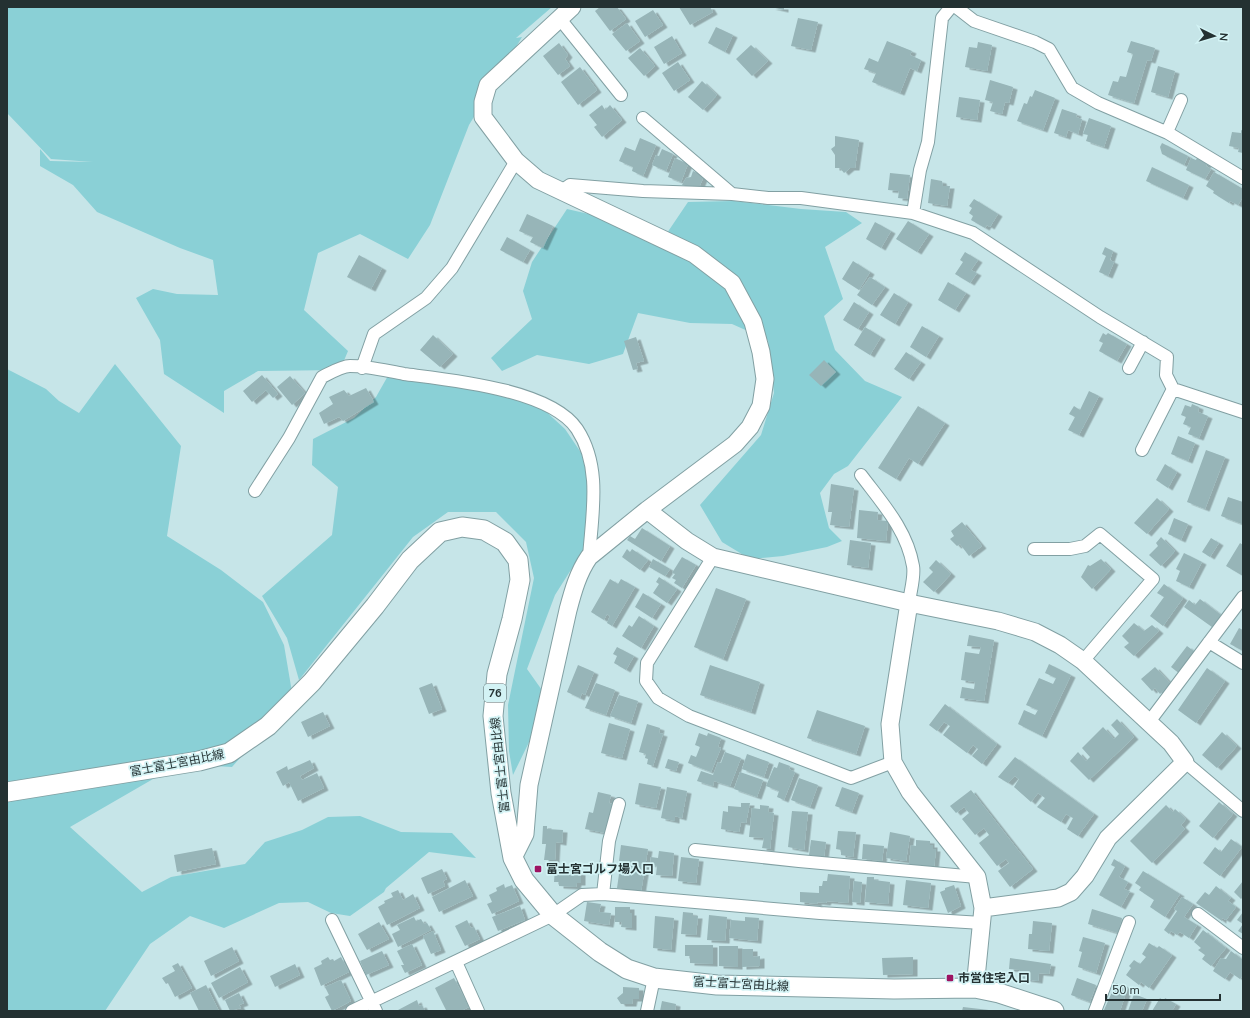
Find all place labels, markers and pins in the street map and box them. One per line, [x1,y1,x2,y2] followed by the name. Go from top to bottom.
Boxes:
[546,861,654,877] place label: 富士宮ゴルフ場入口
[533,864,543,874] marker: 富士宮ゴルフ場入口
[958,970,1030,986] place label: 市営住宅入口
[945,973,955,983] marker: 市営住宅入口

